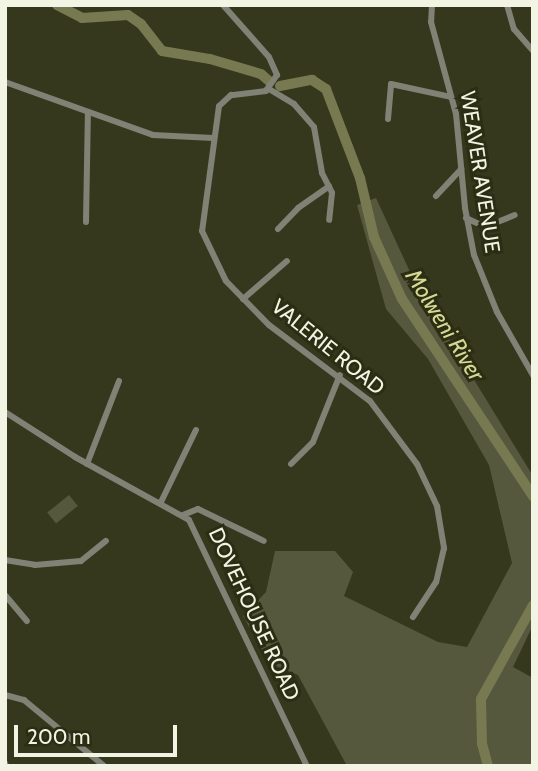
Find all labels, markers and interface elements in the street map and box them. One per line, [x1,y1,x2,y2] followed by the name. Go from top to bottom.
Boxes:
[455,89,505,255] street label: WEAVER AVENUE
[400,264,490,386] water label: Molweni River
[266,294,390,400] street label: VALERIE ROAD
[203,524,305,704] street label: DOVEHOUSE ROAD
[18,712,180,756] scale bar
[27,724,90,749] text: 200 m

